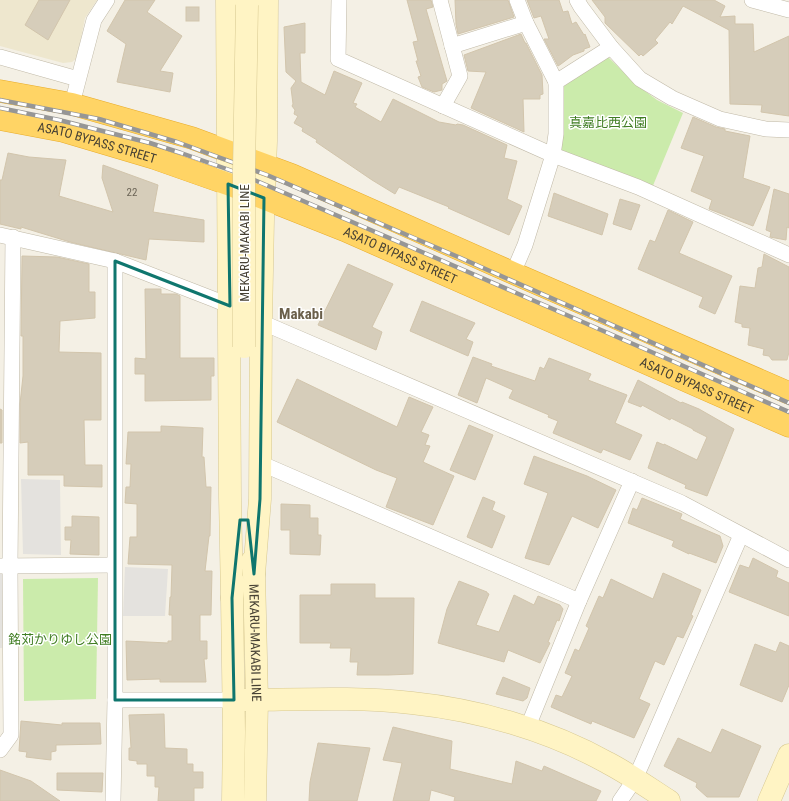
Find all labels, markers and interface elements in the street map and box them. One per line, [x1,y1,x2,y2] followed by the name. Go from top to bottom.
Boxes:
[569,115,647,130] park label: 真嘉比西公園
[37,119,158,166] street label: ASATO BYPASS STREET
[237,184,252,302] street label: MEKARU-MAKABI LINE
[127,186,137,199] house number: 22
[341,223,460,287] street label: ASATO BYPASS STREET
[279,305,323,323] district label: Makabi
[638,354,756,417] street label: ASATO BYPASS STREET
[247,584,265,702] street label: MEKARU-MAKABI LINE
[8,632,112,647] park label: 銘苅かりゆし公園

